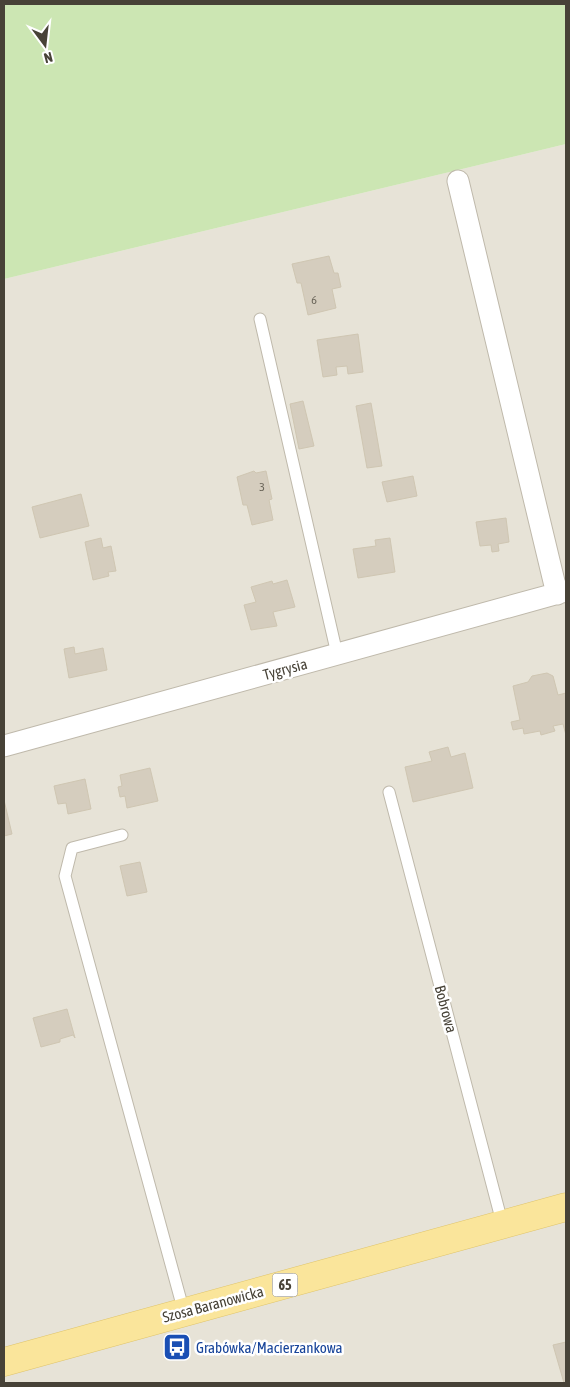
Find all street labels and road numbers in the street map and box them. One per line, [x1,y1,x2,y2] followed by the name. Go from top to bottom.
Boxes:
[261,655,309,683] street label: Tygrysia
[432,983,460,1035] street label: Bobrowa
[272,1274,298,1296] road number: 65
[161,1282,265,1326] street label: Szosa Baranowicka

